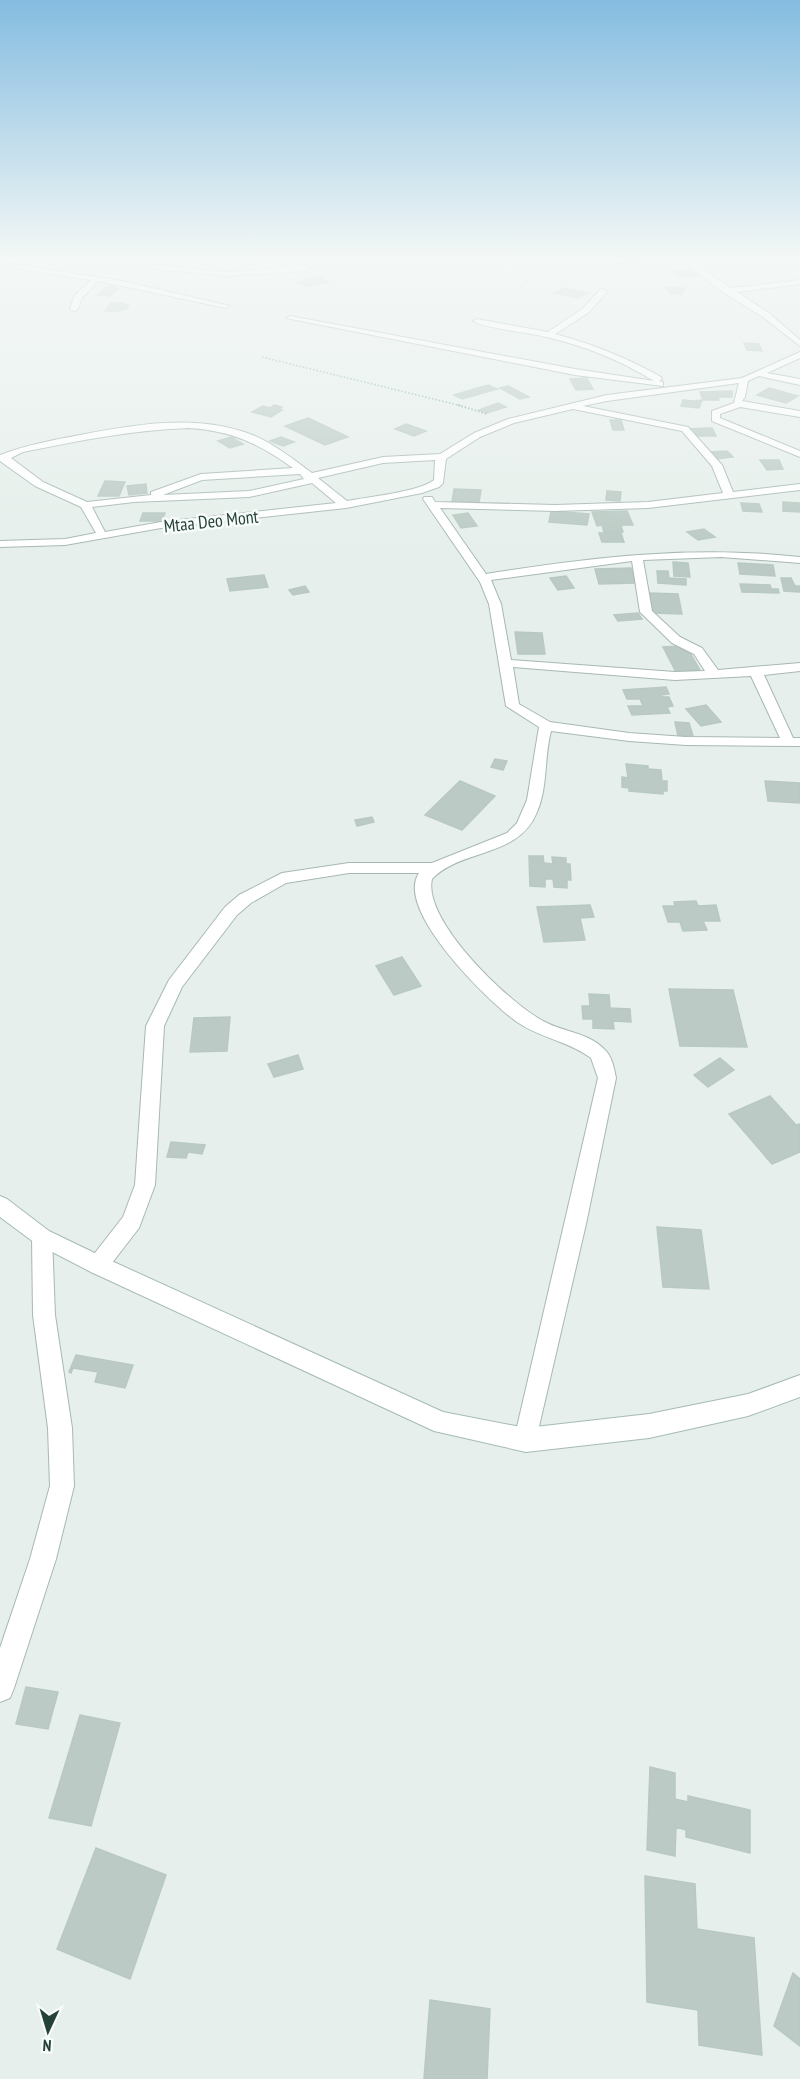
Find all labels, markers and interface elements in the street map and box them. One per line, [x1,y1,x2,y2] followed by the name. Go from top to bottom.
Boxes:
[163,505,260,537] street label: Mtaa Deo Mont
[18,2001,78,2061] north arrow
[42,2036,52,2056] text: N

